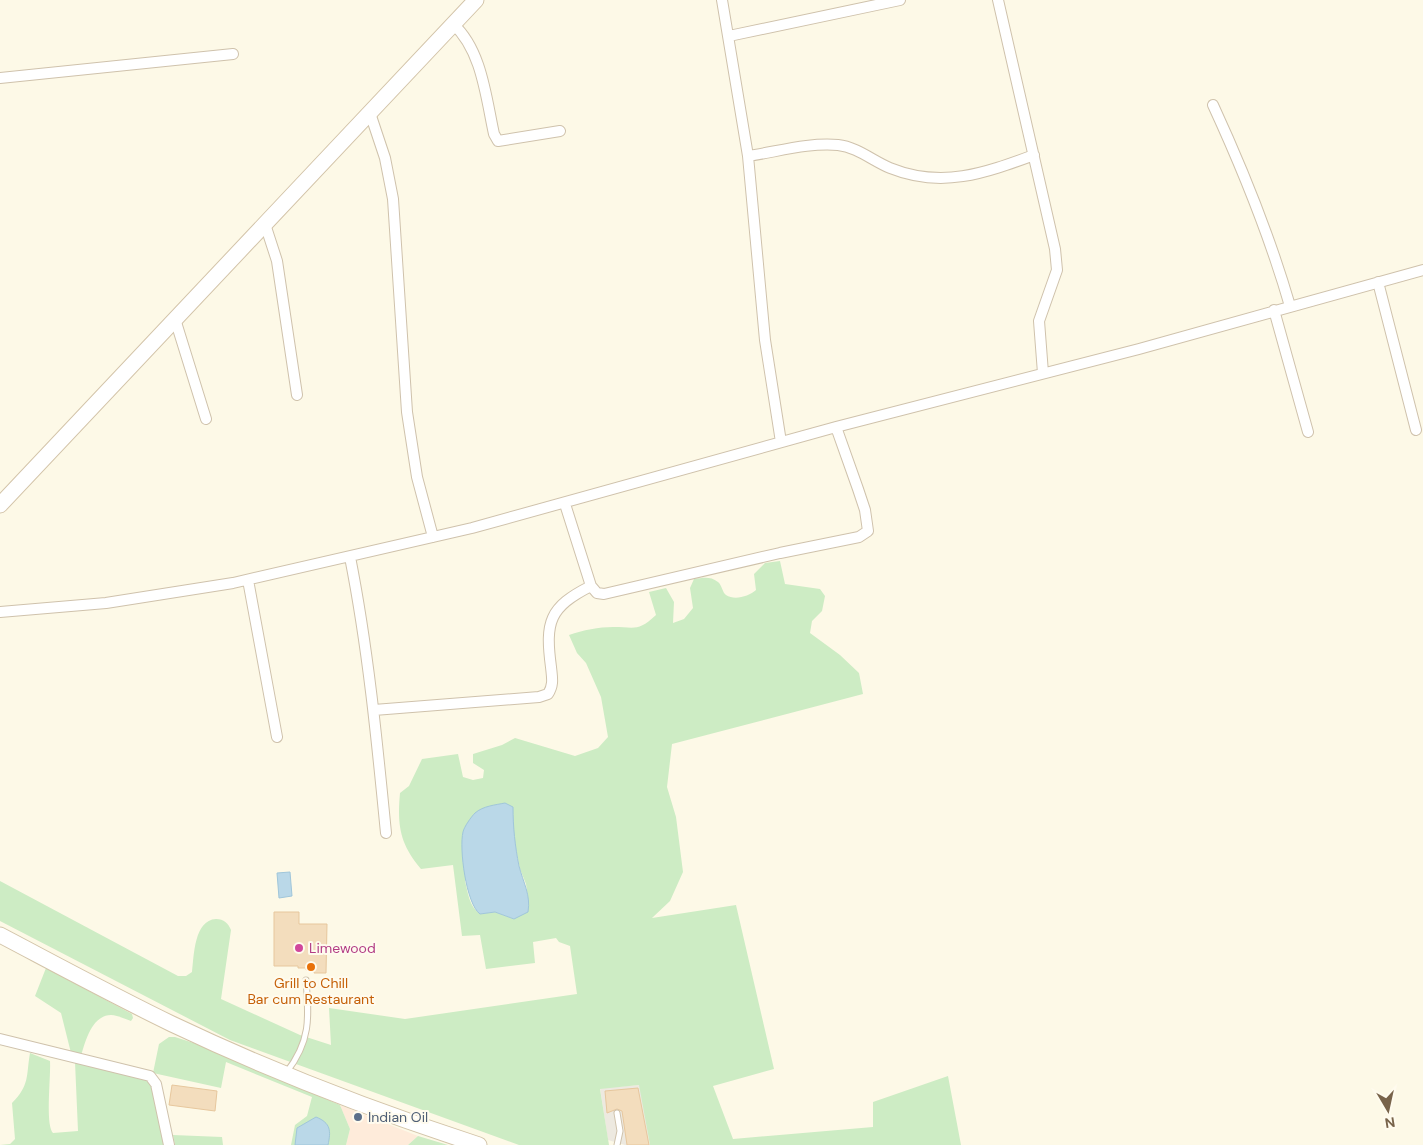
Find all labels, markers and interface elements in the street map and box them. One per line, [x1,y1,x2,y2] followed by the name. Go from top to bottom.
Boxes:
[309,939,376,957] place label: Limewood
[293,942,305,954] marker: Limewood
[305,961,317,973] marker: Grill to Chill Bar cum Restaurant
[247,974,375,1008] place label: Grill to Chill Bar cum Restaurant
[1363,1085,1413,1135] north arrow
[368,1108,428,1126] place label: Indian Oil
[352,1111,364,1123] marker: Indian Oil
[1384,1113,1396,1133] text: N

